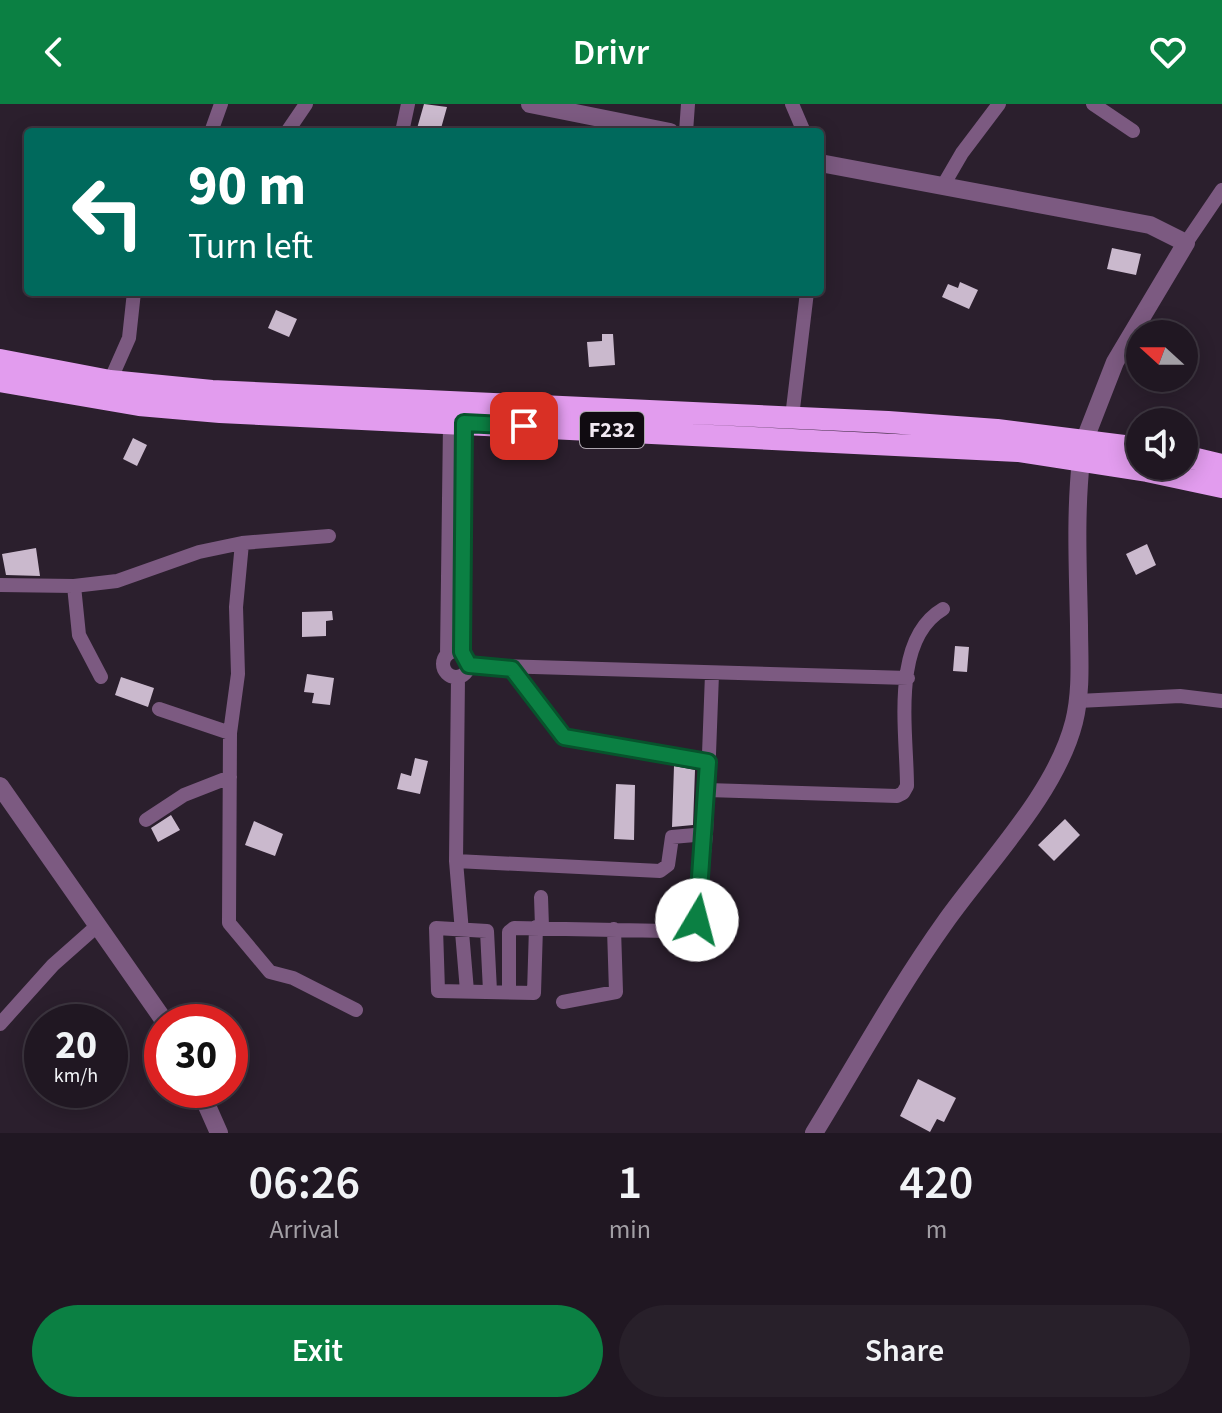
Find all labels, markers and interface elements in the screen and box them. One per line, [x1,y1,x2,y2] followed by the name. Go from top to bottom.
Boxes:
[573,27,649,78] text: Drivr
[32,30,76,74] icon: back
[1146,30,1190,74] icon: heart
[188,147,306,226] text: 90 m
[56,160,160,264] icon: left
[188,221,313,272] text: Turn left
[1126,320,1198,392] north arrow
[1126,320,1198,480] map controls
[490,392,558,460] pin
[502,404,546,448] icon: arrive
[1126,408,1198,480] button: sound
[580,412,644,448] road number: F232
[655,878,739,962] position arrow
[144,1004,248,1108] speed limit sign: 30
[55,1017,97,1074] text: 20
[54,1062,98,1090] text: km/h
[249,1149,360,1217] text: 06:26
[618,1149,642,1217] text: 1
[900,1149,973,1217] text: 420
[269,1211,339,1248] text: Arrival
[609,1211,651,1248] text: min
[926,1211,947,1248] text: m
[32,1305,603,1397] button: Exit
[619,1305,1190,1397] button: Share

